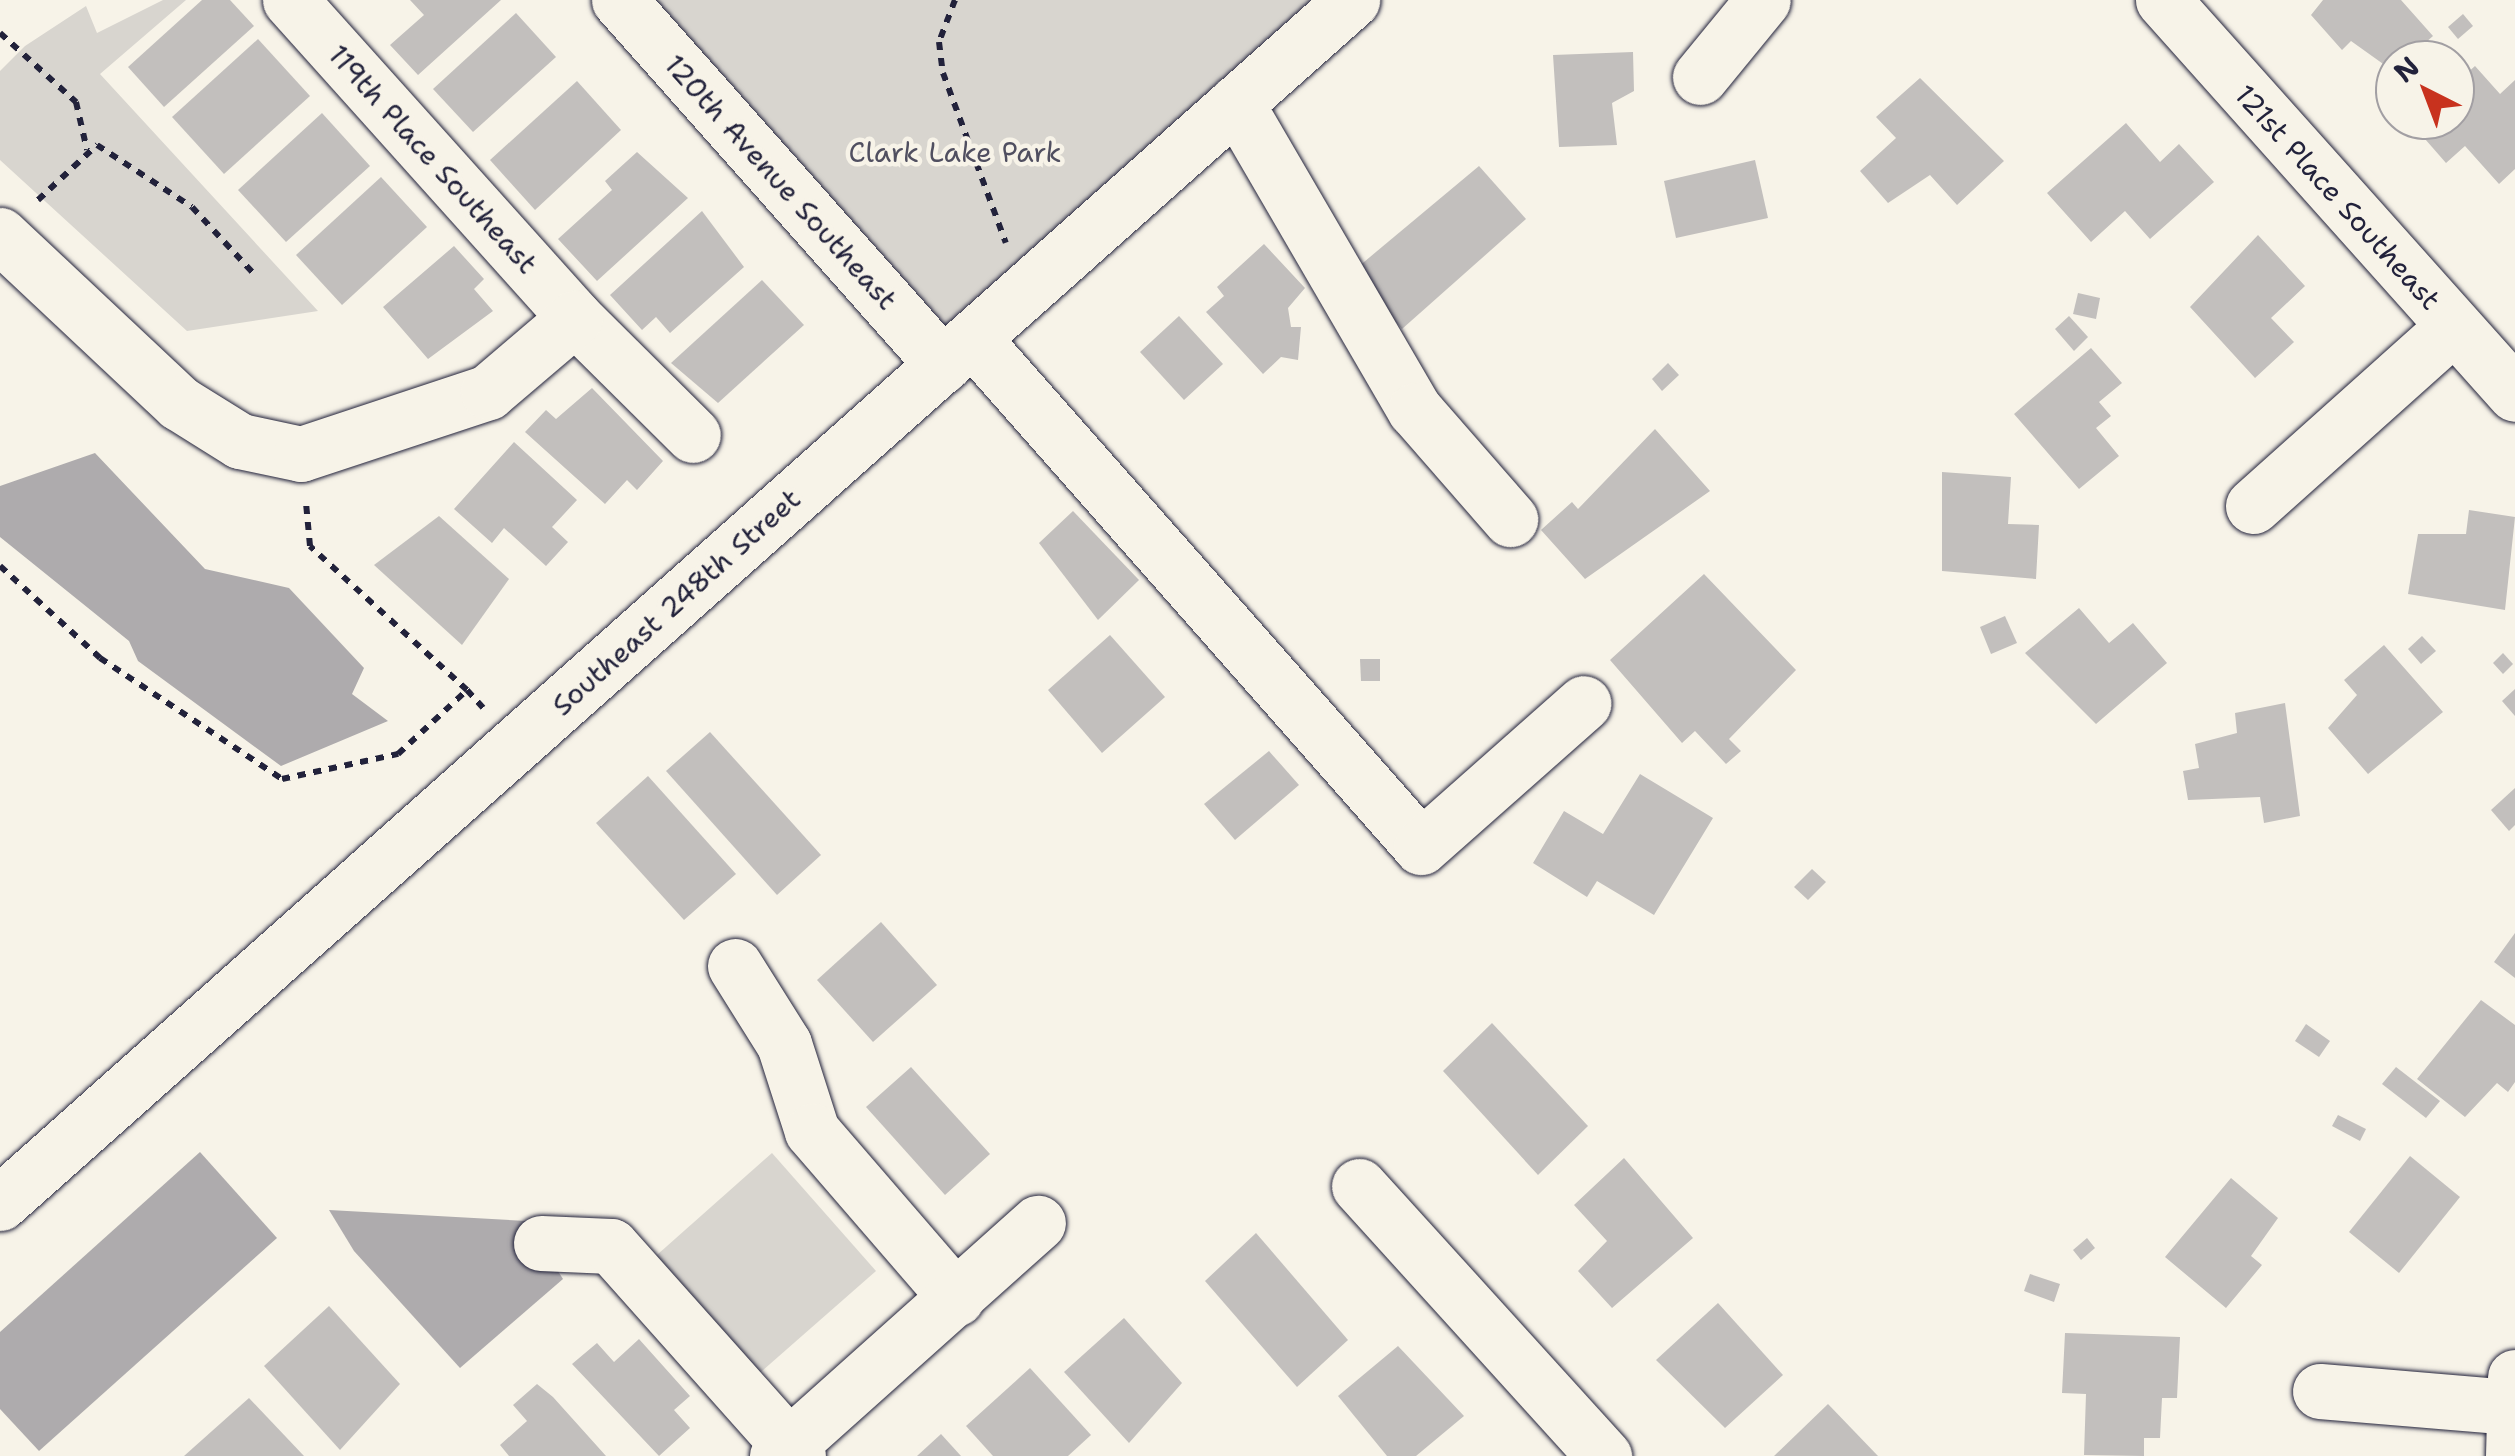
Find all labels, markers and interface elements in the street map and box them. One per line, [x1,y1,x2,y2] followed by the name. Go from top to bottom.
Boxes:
[322,38,544,280] street label: 119th Place Southeast
[2375,40,2475,140] north arrow
[658,48,904,316] street label: 120th Avenue Southeast
[2385,48,2427,91] text: N
[2228,78,2448,316] street label: 121st Place Southeast
[848,135,1062,169] park label: Clark Lake Park
[545,482,807,722] street label: Southeast 248th Street

